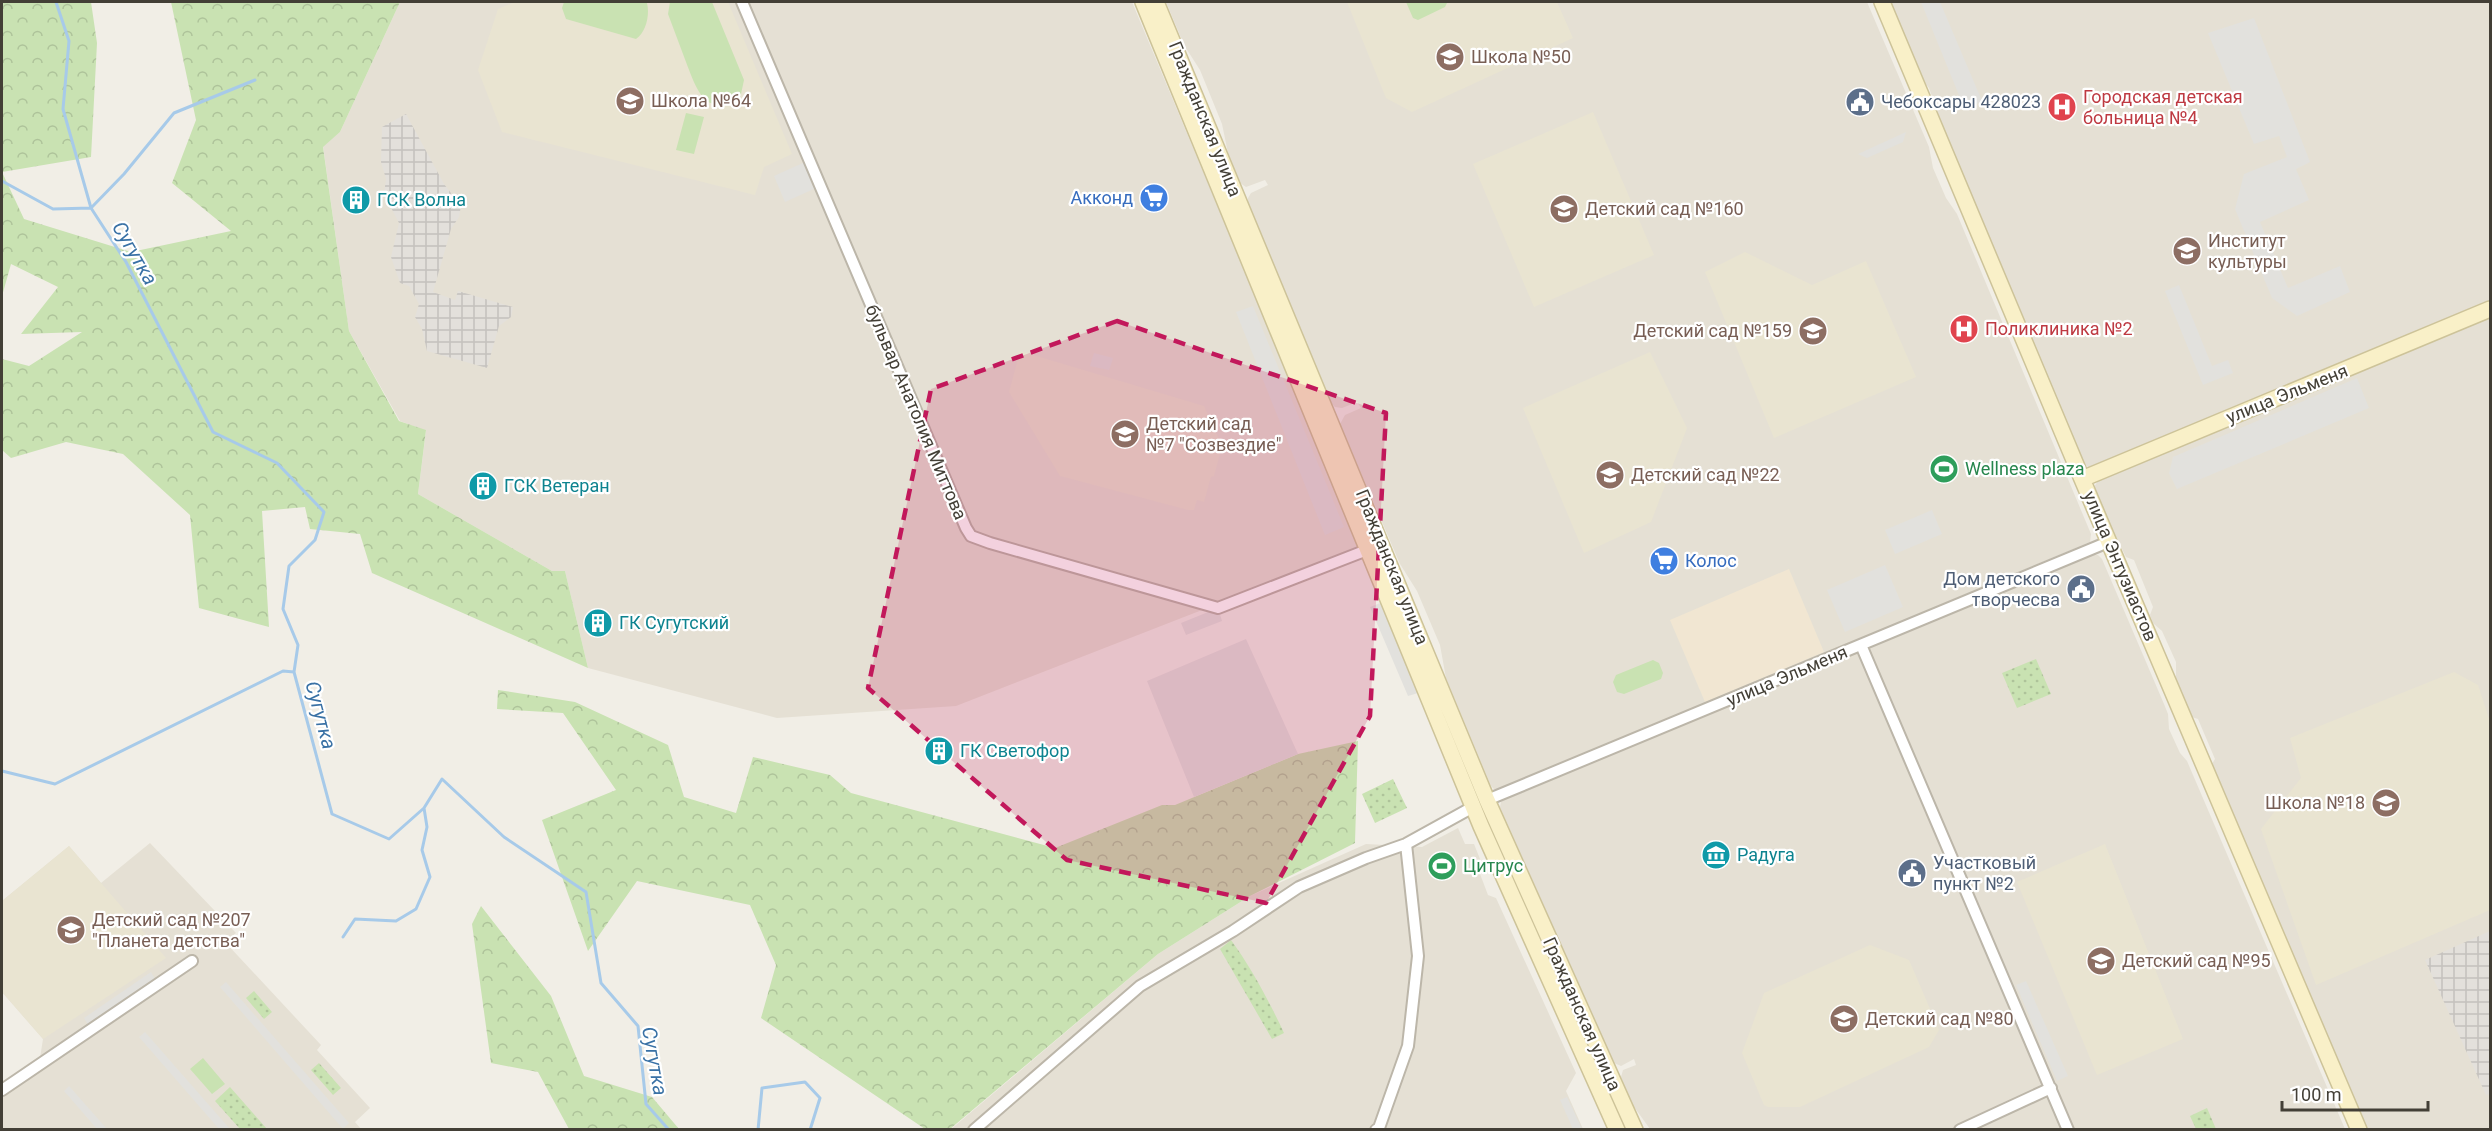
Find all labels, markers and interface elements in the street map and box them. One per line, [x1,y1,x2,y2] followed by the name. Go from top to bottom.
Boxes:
[1165,38,1246,200] street label: Гражданская улица
[1434,41,1466,73] school or university icon: Школа №50
[1471,46,1571,67] place label: Школа №50
[614,85,646,117] school or university icon: Школа №64
[1844,86,1876,118] public building icon: Чебоксары 428023
[2083,86,2243,128] place label: Городская детская больница №4
[651,90,751,111] place label: Школа №64
[1881,91,2041,112] place label: Чебоксары 428023
[2046,91,2078,123] hospital icon: Городская детская больница №4
[1138,182,1170,214] supermarket icon: Акконд
[340,184,372,216] building icon: ГСК Волна
[1070,187,1133,208] place label: Акконд
[377,189,466,210] place label: ГСК Волна
[1548,193,1580,225] school or university icon: Детский сад №160
[1585,198,1744,219] place label: Детский сад №160
[107,217,163,289] water label: Сугутка
[2208,230,2287,272] place label: Институт культуры
[2171,235,2203,267] school or university icon: Институт культуры
[862,301,971,523] street label: бульвар Анатолия Миттова
[1948,313,1980,345] hospital icon: Поликлиника №2
[1797,315,1829,347] school or university icon: Детский сад №159
[1985,318,2133,339] place label: Поликлиника №2
[1633,320,1792,341] place label: Детский сад №159
[2223,360,2351,427] street label: улица Эльменя
[1146,413,1281,455] place label: Детский сад №7 "Созвездие"
[1109,418,1141,450] school or university icon: Детский сад №7 "Созвездие"
[1928,453,1960,485] sports icon: Wellness plaza
[1965,458,2085,479] place label: Wellness plaza
[1594,459,1626,491] school or university icon: Детский сад №22
[1631,464,1780,485] place label: Детский сад №22
[467,470,499,502] building icon: ГСК Ветеран
[504,475,610,496] place label: ГСК Ветеран
[1352,486,1433,648] street label: Гражданская улица
[2079,487,2162,644] street label: улица Энтузиастов
[1648,545,1680,577] supermarket icon: Колос
[1685,550,1737,571] place label: Колос
[1943,568,2060,610] place label: Дом детского творчесва
[2065,573,2097,605] public building icon: Дом детского творчесва
[582,607,614,639] building icon: ГК Сугутский
[619,612,729,633] place label: ГК Сугутский
[1723,641,1850,710] street label: улица Эльменя
[300,678,342,752] water label: Сугутка
[923,735,955,767] building icon: ГК Светофор
[960,740,1070,761] place label: ГК Светофор
[2370,787,2402,819] school or university icon: Школа №18
[2265,792,2365,813] place label: Школа №18
[1700,839,1732,871] museum icon: Радуга
[1737,844,1795,865] place label: Радуга
[1426,850,1458,882] sports icon: Цитрус
[1933,852,2036,894] place label: Участковый пункт №2
[1463,855,1523,876] place label: Цитрус
[1896,857,1928,889] public building icon: Участковый пункт №2
[92,909,251,951] place label: Детский сад №207 "Планета детства"
[55,914,87,946] school or university icon: Детский сад №207 "Планета детства"
[1539,934,1626,1094] street label: Гражданская улица
[2085,945,2117,977] school or university icon: Детский сад №95
[2122,950,2271,971] place label: Детский сад №95
[1828,1003,1860,1035] school or university icon: Детский сад №80
[1865,1008,2014,1029] place label: Детский сад №80
[637,1025,673,1097] water label: Сугутка
[2282,1074,2428,1112] scale bar
[2291,1084,2342,1105] text: 100 m

